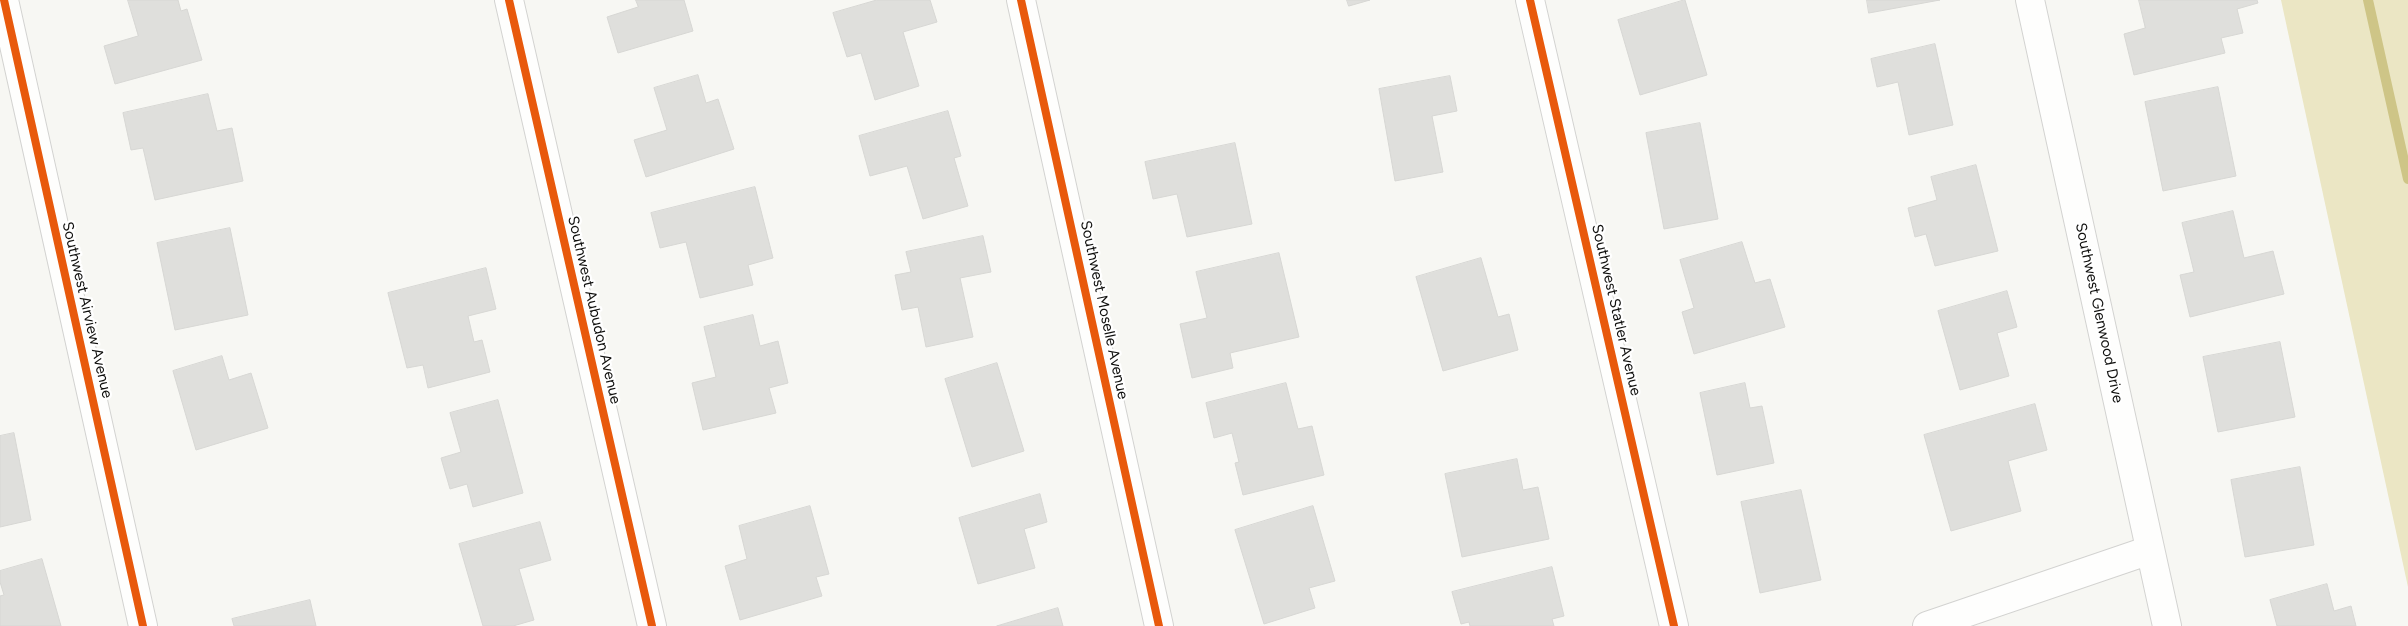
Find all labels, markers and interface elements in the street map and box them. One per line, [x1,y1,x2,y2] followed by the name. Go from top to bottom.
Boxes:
[564,214,624,406] street label: Southwest Aubudon Avenue
[1076,219,1132,401] street label: Southwest Moselle Avenue
[58,220,116,400] street label: Southwest Airview Avenue
[2071,221,2127,405] street label: Southwest Glenwood Drive
[1587,222,1645,398] street label: Southwest Statler Avenue

